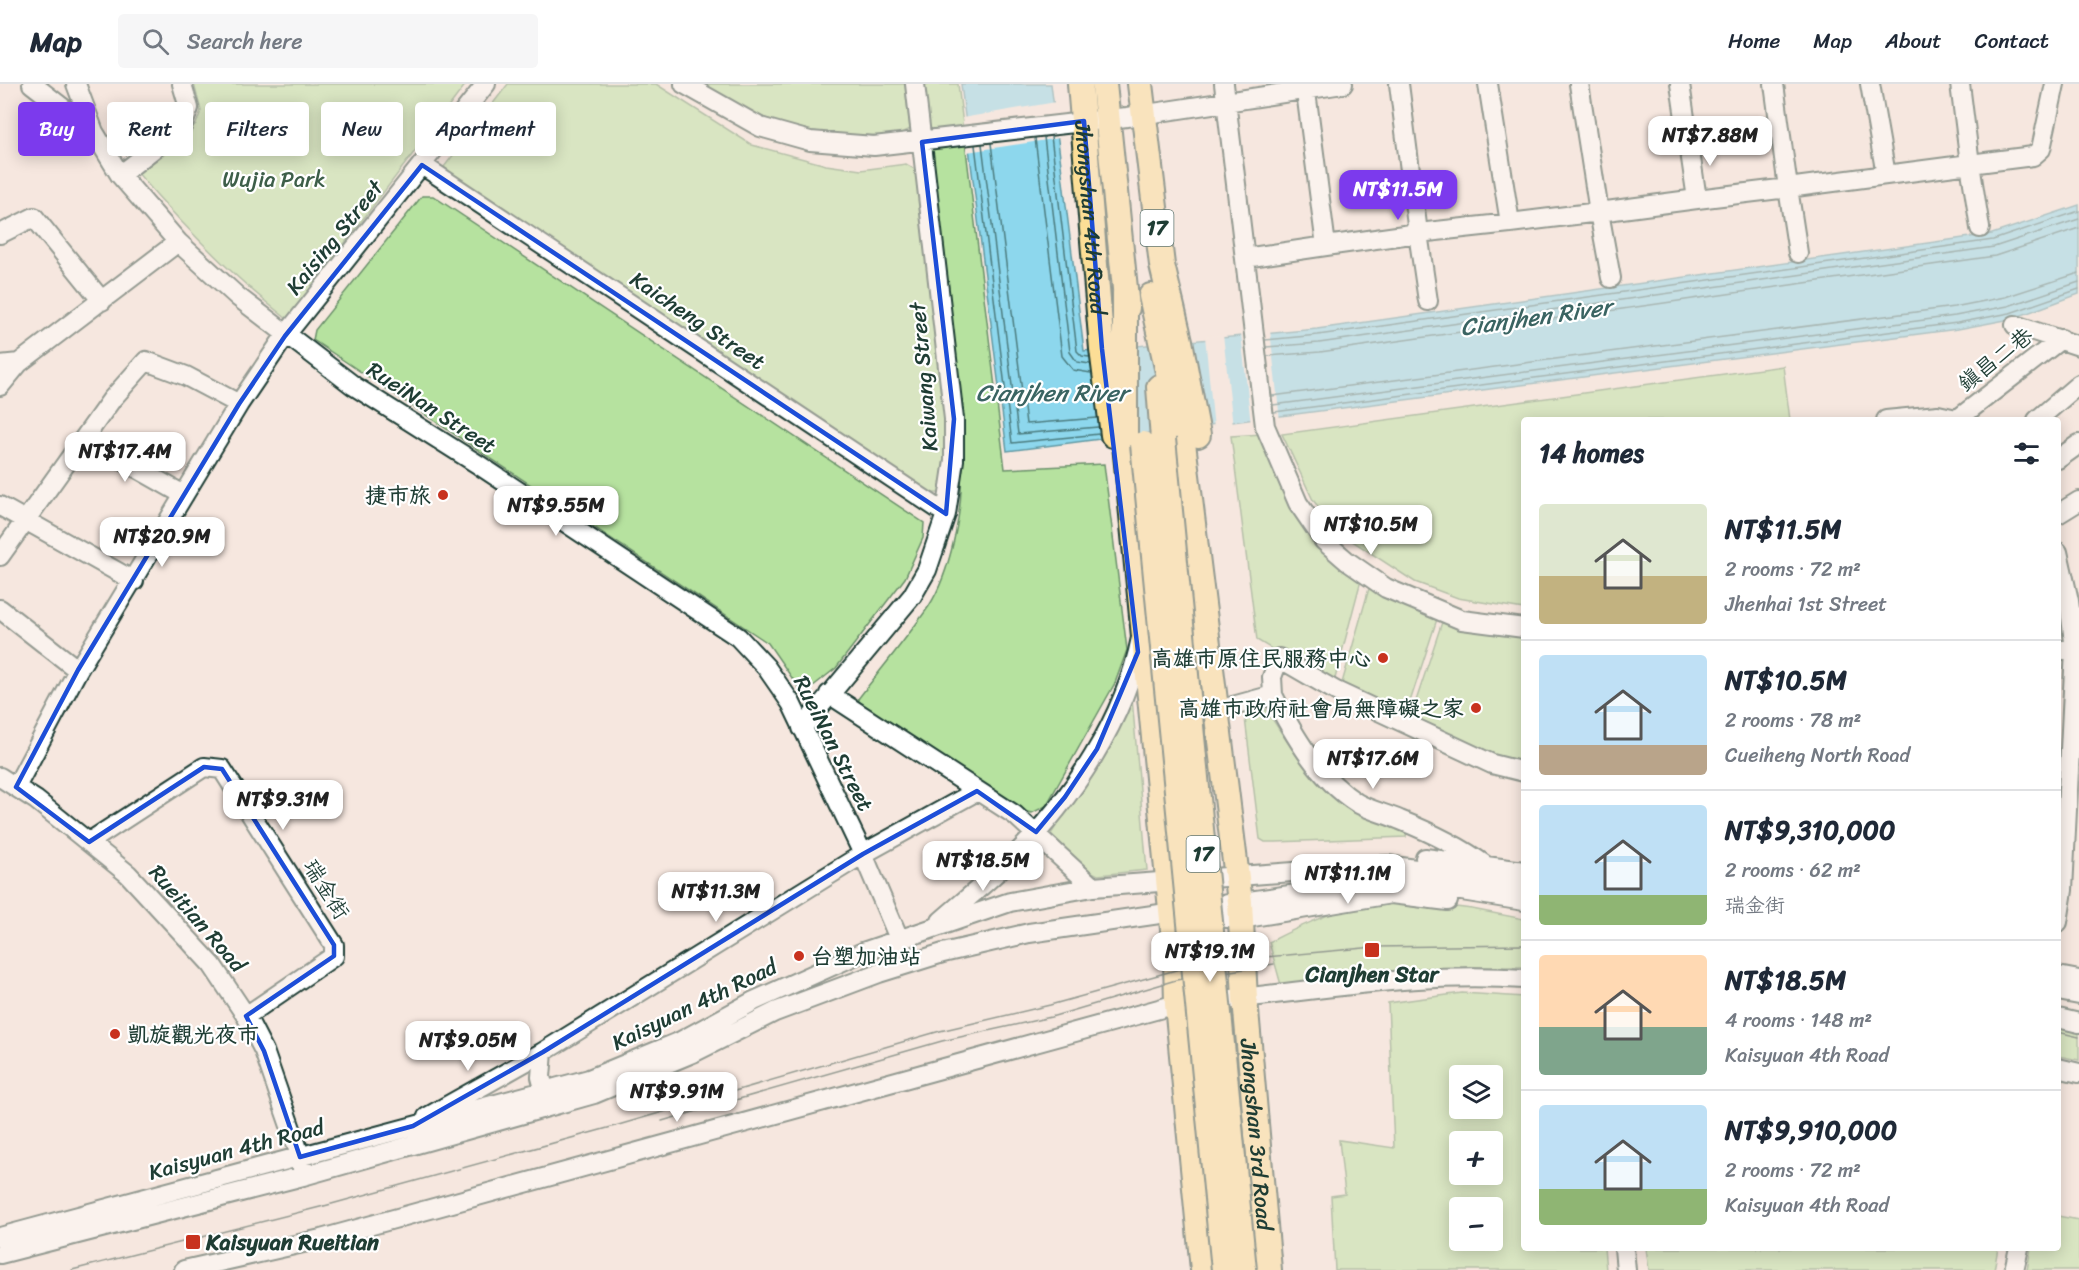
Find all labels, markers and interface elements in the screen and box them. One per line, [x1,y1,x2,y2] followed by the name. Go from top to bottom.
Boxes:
[118,14,538,68] search box
[30,17,82,66] text: Map
[187,22,303,61] text: Search here
[1728,22,1780,60] text: Home
[1813,22,1852,60] text: Map
[1885,22,1942,60] text: About
[1975,22,2049,60] text: Contact
[139,25,172,58] icon: search
[18,102,95,156] chip: Buy
[107,102,193,156] chip: Rent
[205,102,309,156] chip: Filters
[321,102,403,156] chip: New
[415,102,556,156] chip: Apartment
[1648,116,1772,167] pin: NT$7.88M
[1063,118,1118,317] street label: Jhongshan 4th Road
[1662,118,1758,153] text: NT$7.88M
[222,160,326,199] park label: Wujia Park
[275,170,394,304] street label: Kaising Street
[1336,170,1460,221] pin: NT$11.5M
[1353,172,1443,207] text: NT$11.5M
[1140,210,1174,246] road number: 17
[622,260,774,381] street label: Kaicheng Street
[1458,285,1618,348] water label: Cianjhen River
[897,300,949,453] street label: Kaiwang Street
[1949,317,2042,402] street label: 鎮昌二巷
[359,351,505,464] street label: RueiNan Street
[976,372,1132,414] water label: Cianjhen River
[1539,430,1644,476] text: 14 homes
[63,432,187,483] pin: NT$17.4M
[79,434,171,469] text: NT$17.4M
[2010,437,2043,470] icon: filters
[365,476,431,515] place label: 捷市旅
[494,486,618,537] pin: NT$9.55M
[436,488,450,502] marker: 捷市旅
[508,488,604,523] text: NT$9.55M
[1309,505,1433,556] pin: NT$10.5M
[1725,506,1841,552] text: NT$11.5M
[1324,507,1418,542] text: NT$10.5M
[100,517,224,568] pin: NT$20.9M
[114,519,210,554] text: NT$20.9M
[1587,528,1659,600] icon: home
[1725,552,1861,587] text: 2 rooms · 72 m²
[1725,587,1887,622] text: Jhenhai 1st Street
[1151,639,1371,678] place label: 高雄市原住民服務中心
[1376,651,1390,665] marker: 高雄市原住民服務中心
[1725,657,1847,703] text: NT$10.5M
[782,668,885,819] street label: RueiNan Street
[1587,679,1659,751] icon: home
[1178,689,1464,728] place label: 高雄市政府社會局無障礙之家
[1469,701,1483,715] marker: 高雄市政府社會局無障礙之家
[1725,703,1861,738] text: 2 rooms · 78 m²
[1725,738,1910,773] text: Cueiheng North Road
[1311,739,1435,790] pin: NT$17.6M
[1327,741,1419,776] text: NT$17.6M
[221,780,345,831] pin: NT$9.31M
[237,782,329,817] text: NT$9.31M
[1725,807,1895,853] text: NT$9,310,000
[1587,829,1659,901] icon: home
[1186,836,1220,872] road number: 17
[921,841,1045,892] pin: NT$18.5M
[937,843,1030,878] text: NT$18.5M
[293,851,361,928] street label: 瑞金街
[1725,853,1861,888] text: 2 rooms · 62 m²
[1286,854,1410,905] pin: NT$11.1M
[139,855,257,983] street label: Rueitian Road
[1305,856,1391,891] text: NT$11.1M
[654,872,778,923] pin: NT$11.3M
[672,874,760,909] text: NT$11.3M
[1725,888,1785,923] text: 瑞金街
[1148,932,1272,983] pin: NT$19.1M
[1165,934,1255,969] text: NT$19.1M
[811,937,921,976] place label: 台塑加油站
[1363,941,1381,959] marker: Cianjhen Star
[605,947,785,1062] street label: Kaisyuan 4th Road
[792,949,806,963] marker: 台塑加油站
[1304,955,1441,994] place label: Cianjhen Star
[1725,957,1846,1003] text: NT$18.5M
[1587,979,1659,1051] icon: home
[1725,1003,1872,1038] text: 4 rooms · 148 m²
[127,1015,259,1054] place label: 凱旋觀光夜市
[406,1021,530,1072] pin: NT$9.05M
[419,1023,517,1058] text: NT$9.05M
[108,1027,122,1041] marker: 凱旋觀光夜市
[1229,1036,1285,1233] street label: Jhongshan 3rd Road
[1725,1038,1889,1073] text: Kaisyuan 4th Road
[1449,1065,1503,1251] map controls
[1449,1065,1503,1119] button: layers
[615,1072,739,1123] pin: NT$9.91M
[630,1074,724,1109] text: NT$9.91M
[144,1107,330,1192] street label: Kaisyuan 4th Road
[1725,1107,1897,1153] text: NT$9,910,000
[1587,1129,1659,1201] icon: home
[1449,1131,1503,1185] button: +
[1725,1153,1861,1188] text: 2 rooms · 72 m²
[1725,1188,1889,1223] text: Kaisyuan 4th Road
[1449,1197,1503,1251] button: −
[205,1223,379,1262] place label: Kaisyuan Rueitian
[184,1233,202,1251] marker: Kaisyuan Rueitian

